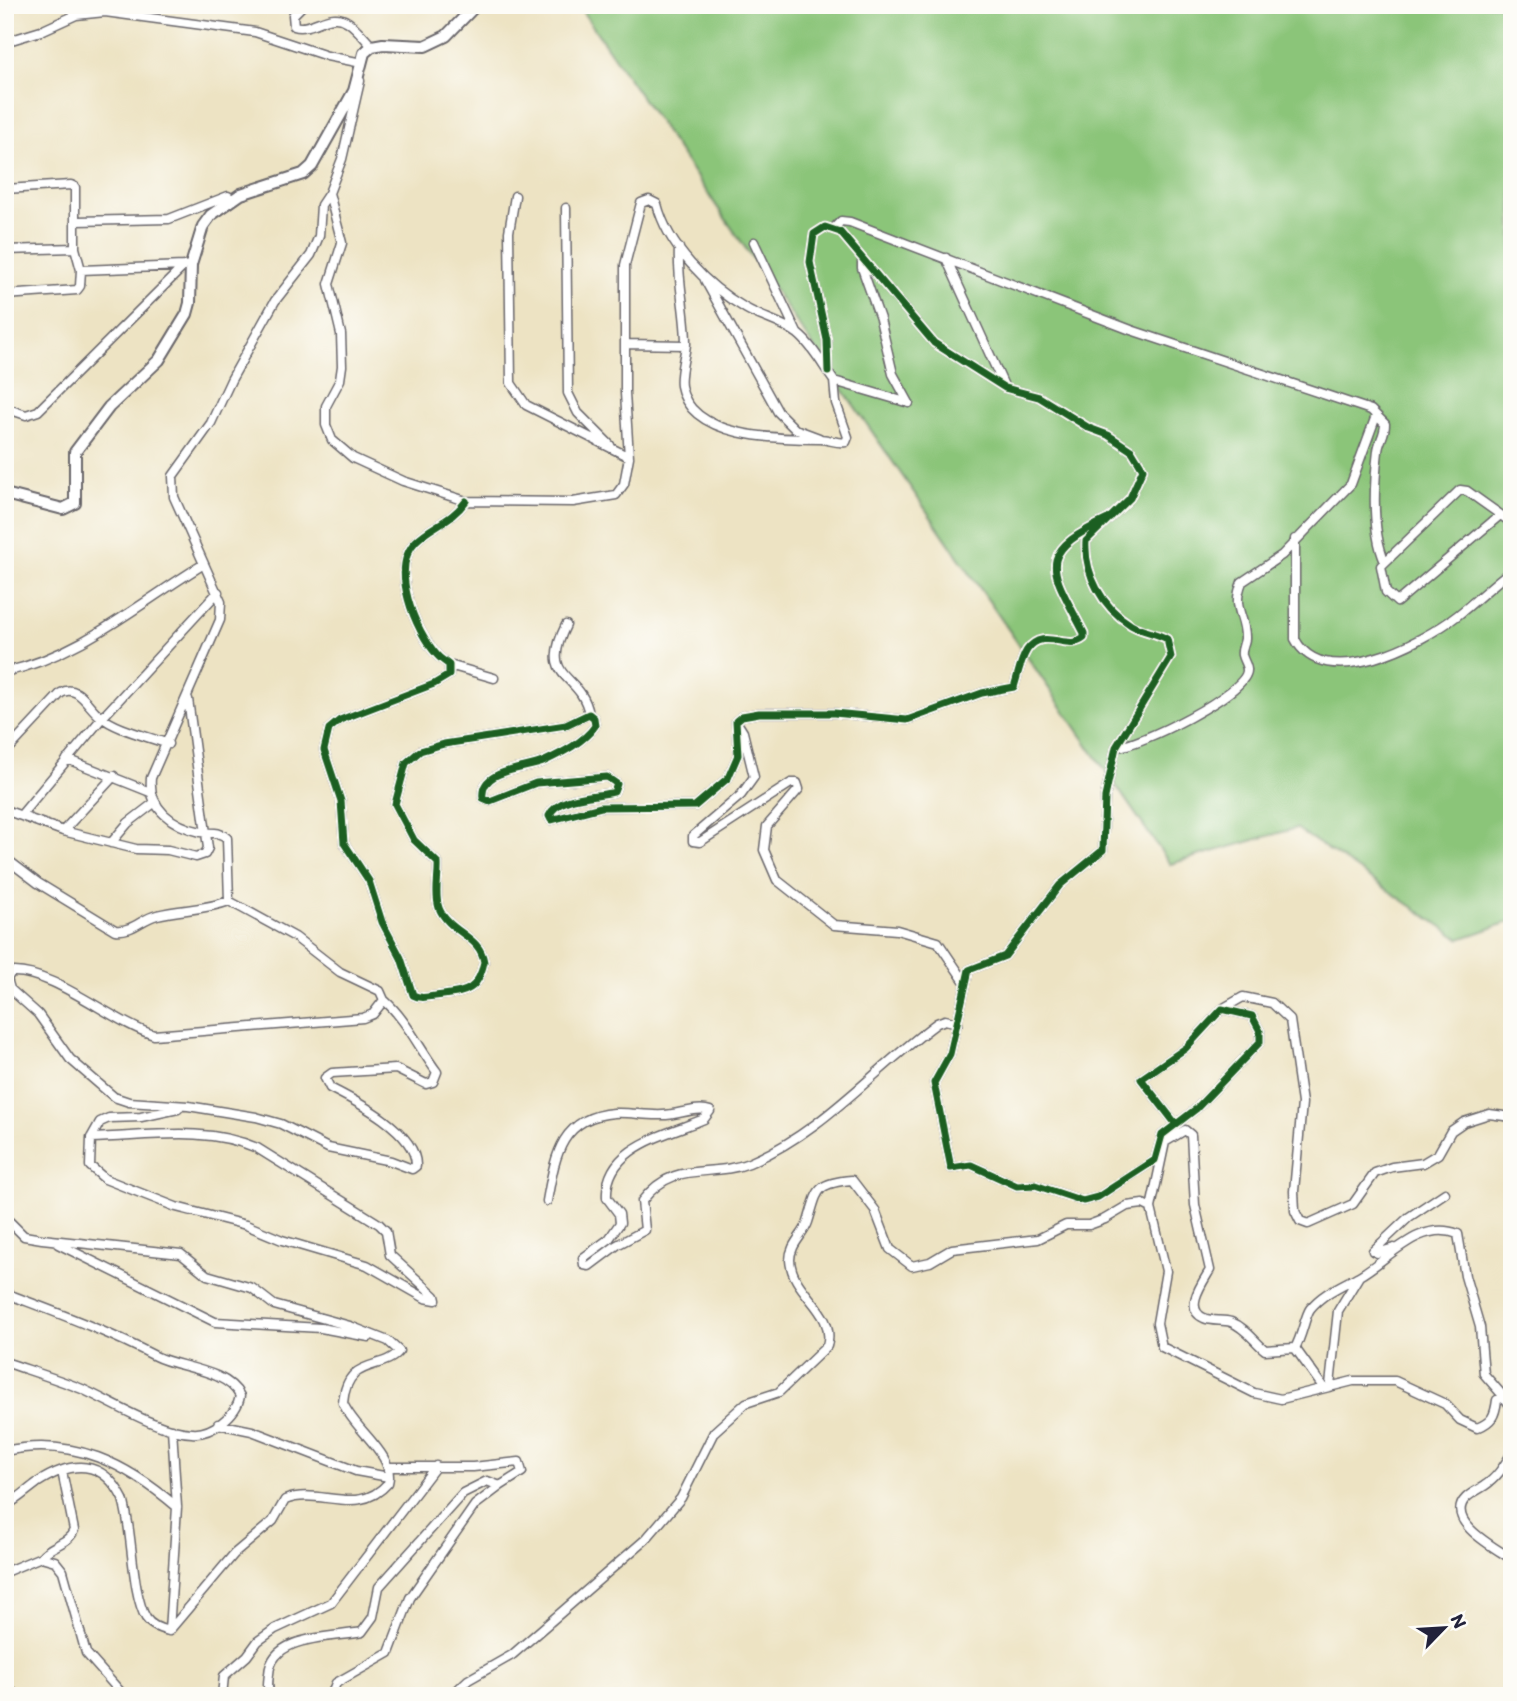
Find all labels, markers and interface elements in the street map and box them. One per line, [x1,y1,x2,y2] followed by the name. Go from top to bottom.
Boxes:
[1408,1592,1478,1662] north arrow
[1446,1610,1472,1632] text: N

